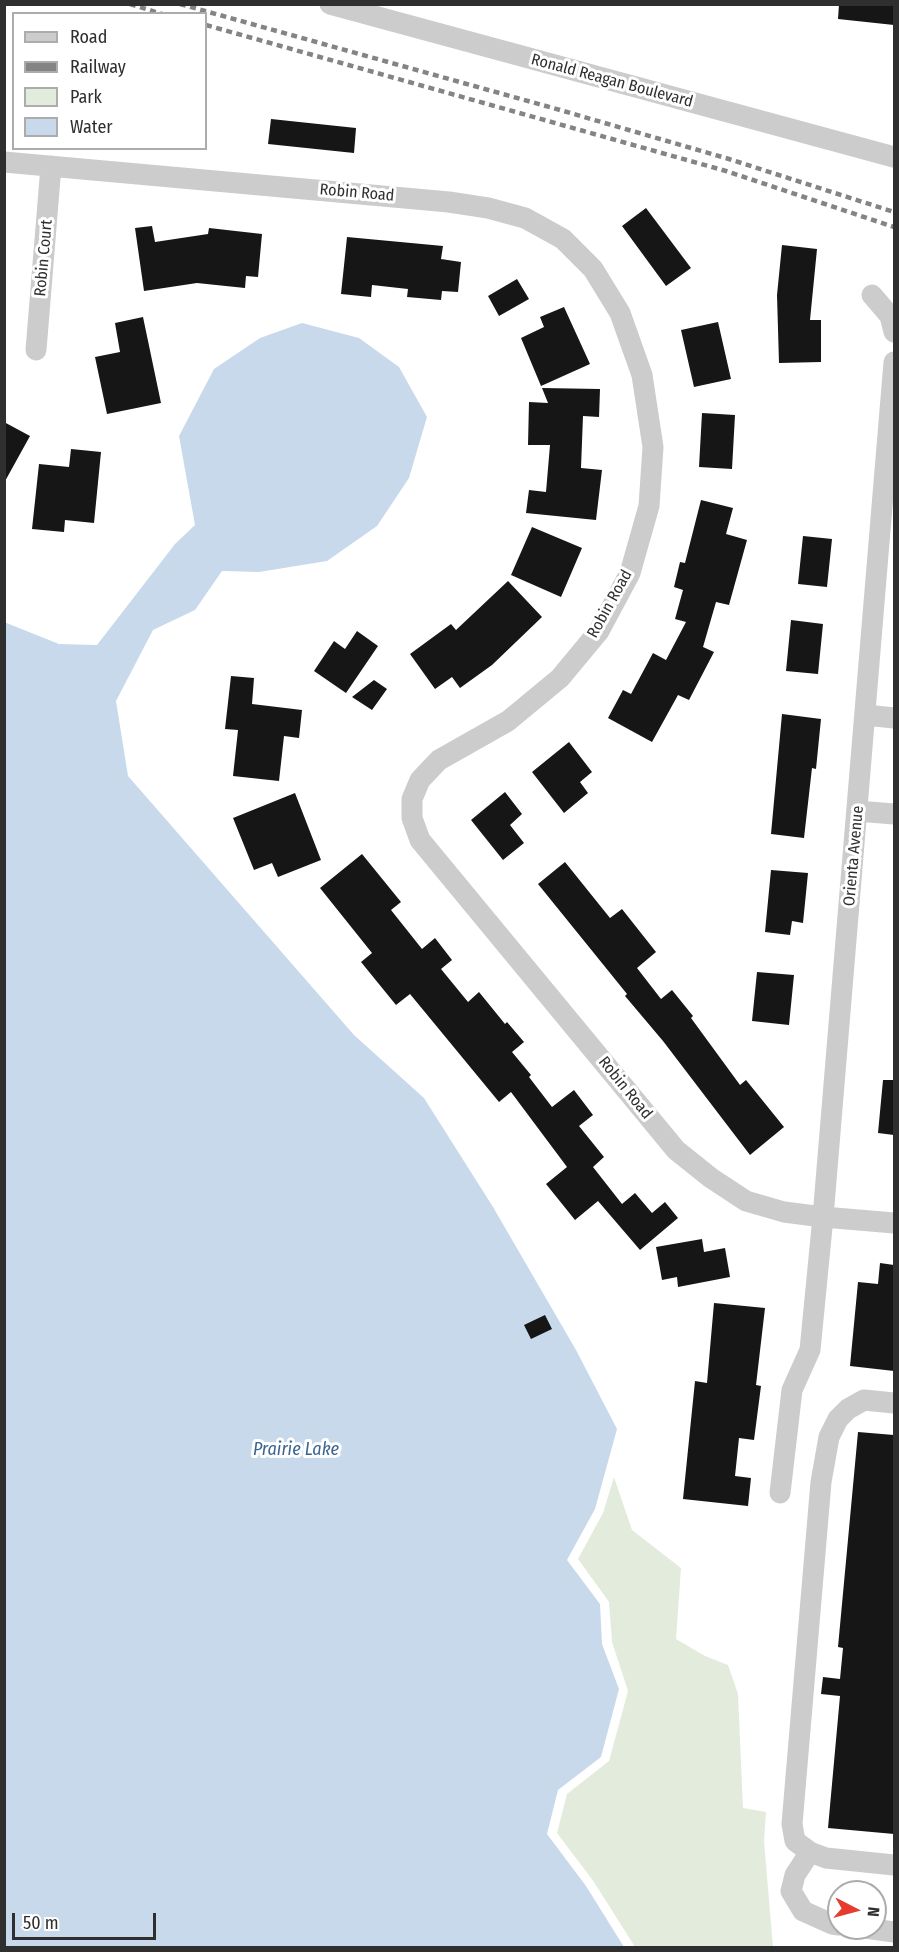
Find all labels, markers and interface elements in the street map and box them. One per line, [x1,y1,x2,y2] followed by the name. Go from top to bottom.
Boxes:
[12,12,207,150] legend
[70,26,107,48] text: Road
[529,50,695,112] street label: Ronald Reagan Boulevard
[70,56,126,78] text: Railway
[70,86,102,108] text: Park
[70,116,113,138] text: Water
[319,180,395,206] street label: Robin Road
[31,219,57,297] street label: Robin Court
[583,567,637,641] street label: Robin Road
[840,805,868,907] street label: Orienta Avenue
[594,1053,656,1123] street label: Robin Road
[253,1439,339,1461] water label: Prairie Lake
[827,1880,887,1940] north arrow
[15,1901,159,1939] scale bar
[863,1906,883,1917] text: N
[23,1912,59,1934] text: 50 m

